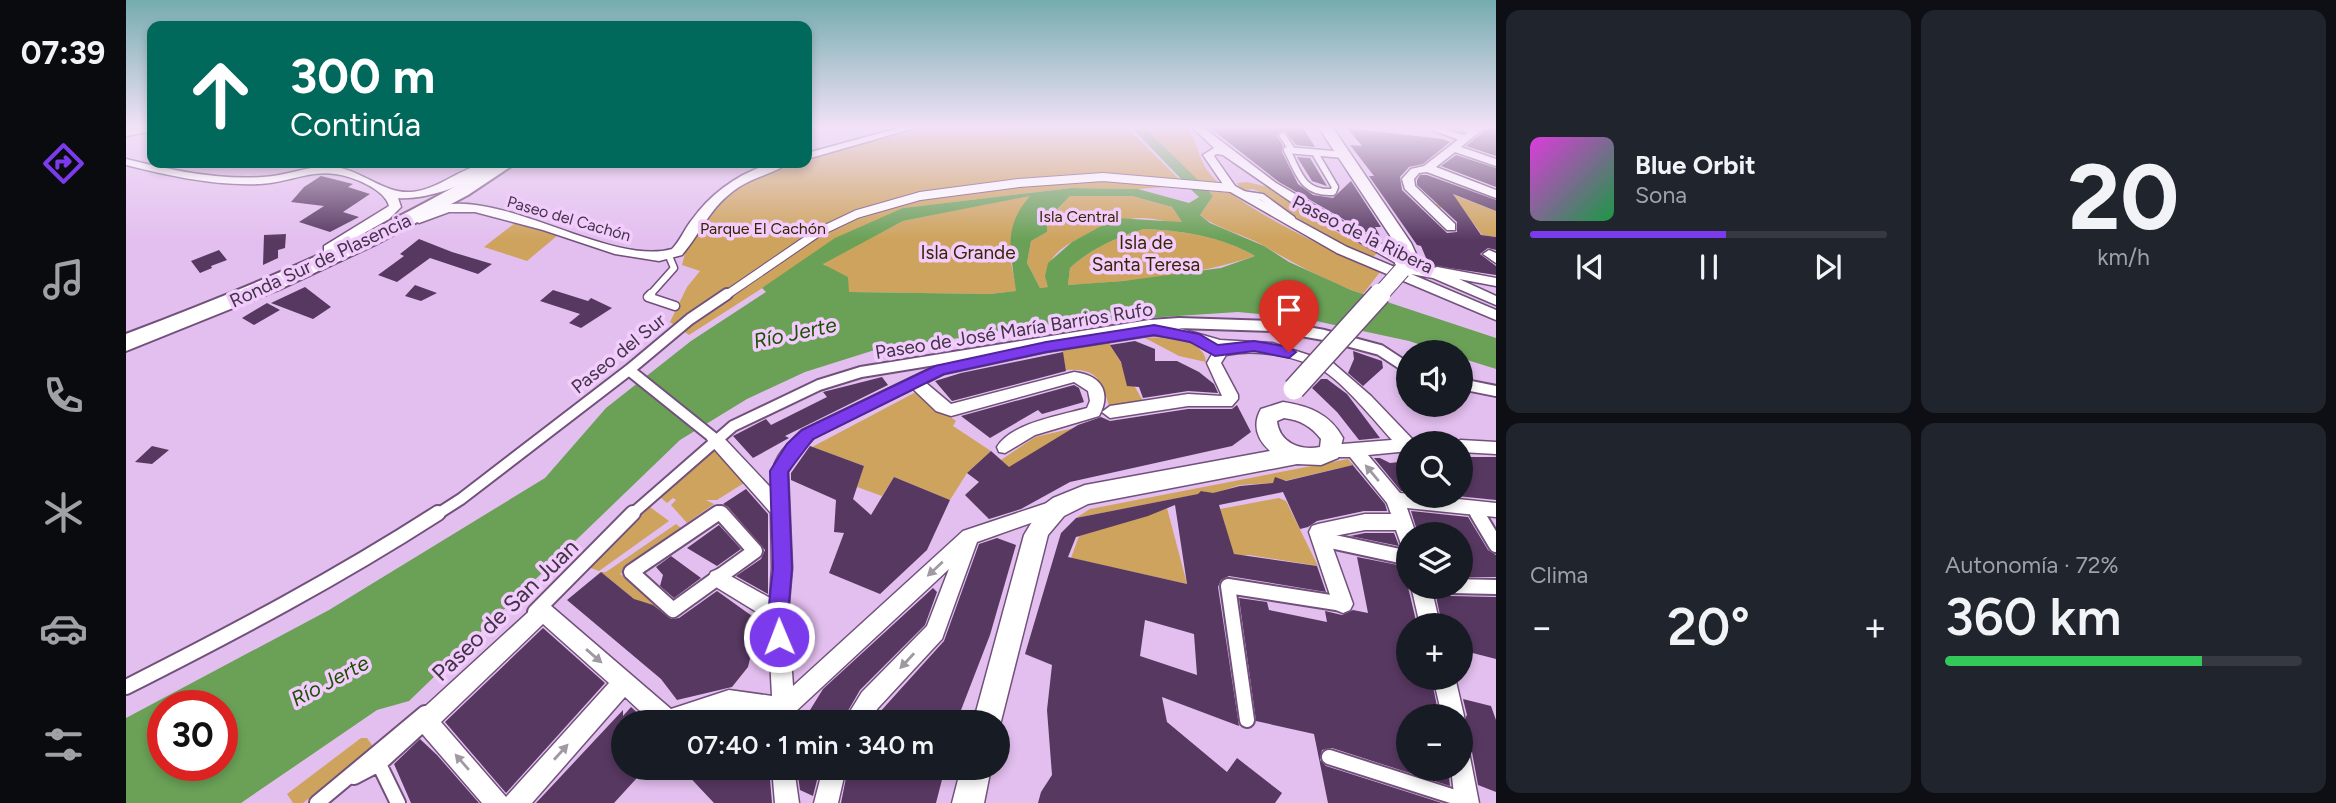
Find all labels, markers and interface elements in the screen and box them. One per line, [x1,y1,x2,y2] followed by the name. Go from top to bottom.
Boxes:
[21,34,105,72] text: 07:39
[290,46,435,105] text: 300 m
[175,49,266,140] icon: ahead
[290,106,421,144] text: Continúa
[39,139,88,188] icon: directions
[2068,143,2179,252] text: 20
[1635,149,1756,181] text: Blue Orbit
[1635,181,1687,209] text: Sona
[1288,190,1437,279] street label: Paseo de la Ribera
[505,192,633,245] street label: Paseo del Cachón
[1039,207,1119,226] park label: Isla Central
[226,208,415,313] street label: Ronda Sur de Plasencia
[700,219,826,238] park label: Parque El Cachón
[1092,231,1200,276] park label: Isla de Santa Teresa
[920,241,1016,264] park label: Isla Grande
[2097,243,2150,271] text: km/h
[1571,248,1609,286] icon: previous
[1690,248,1728,286] icon: pause
[1809,248,1847,286] icon: next
[39,255,88,304] icon: music
[1259,280,1319,352] pin
[1270,291,1308,329] icon: arrive
[874,297,1155,364] street label: Paseo de José María Barrios Rufo
[567,308,670,398] street label: Paseo del Sur
[751,311,839,354] water label: Río Jerte
[1396,340,1473,781] map controls
[1396,340,1473,417] button: sound
[39,371,88,420] icon: phone
[1396,431,1473,508] button: search
[1364,464,1380,482] one-way arrow
[39,488,88,537] icon: climate
[1396,522,1473,599] button: layers
[426,533,584,687] street label: Paseo de San Juan
[1945,551,2119,579] text: Autonomía · 72%
[926,561,944,577] one-way arrow
[1530,561,1588,589] text: Clima
[1945,586,2121,648] text: 360 km
[1667,596,1750,658] text: 20°
[742,600,816,674] position arrow
[39,604,88,653] icon: car
[1530,604,1554,650] text: −
[1863,604,1887,650] text: +
[1396,613,1473,690] button: +
[586,648,603,663] one-way arrow
[287,649,373,711] water label: Río Jerte
[899,652,915,670] one-way arrow
[147,690,238,781] speed limit sign: 30
[1396,704,1473,781] button: −
[39,720,88,769] icon: filters
[687,729,934,761] text: 07:40 · 1 min · 340 m
[553,743,569,761] one-way arrow
[454,753,470,771] one-way arrow

